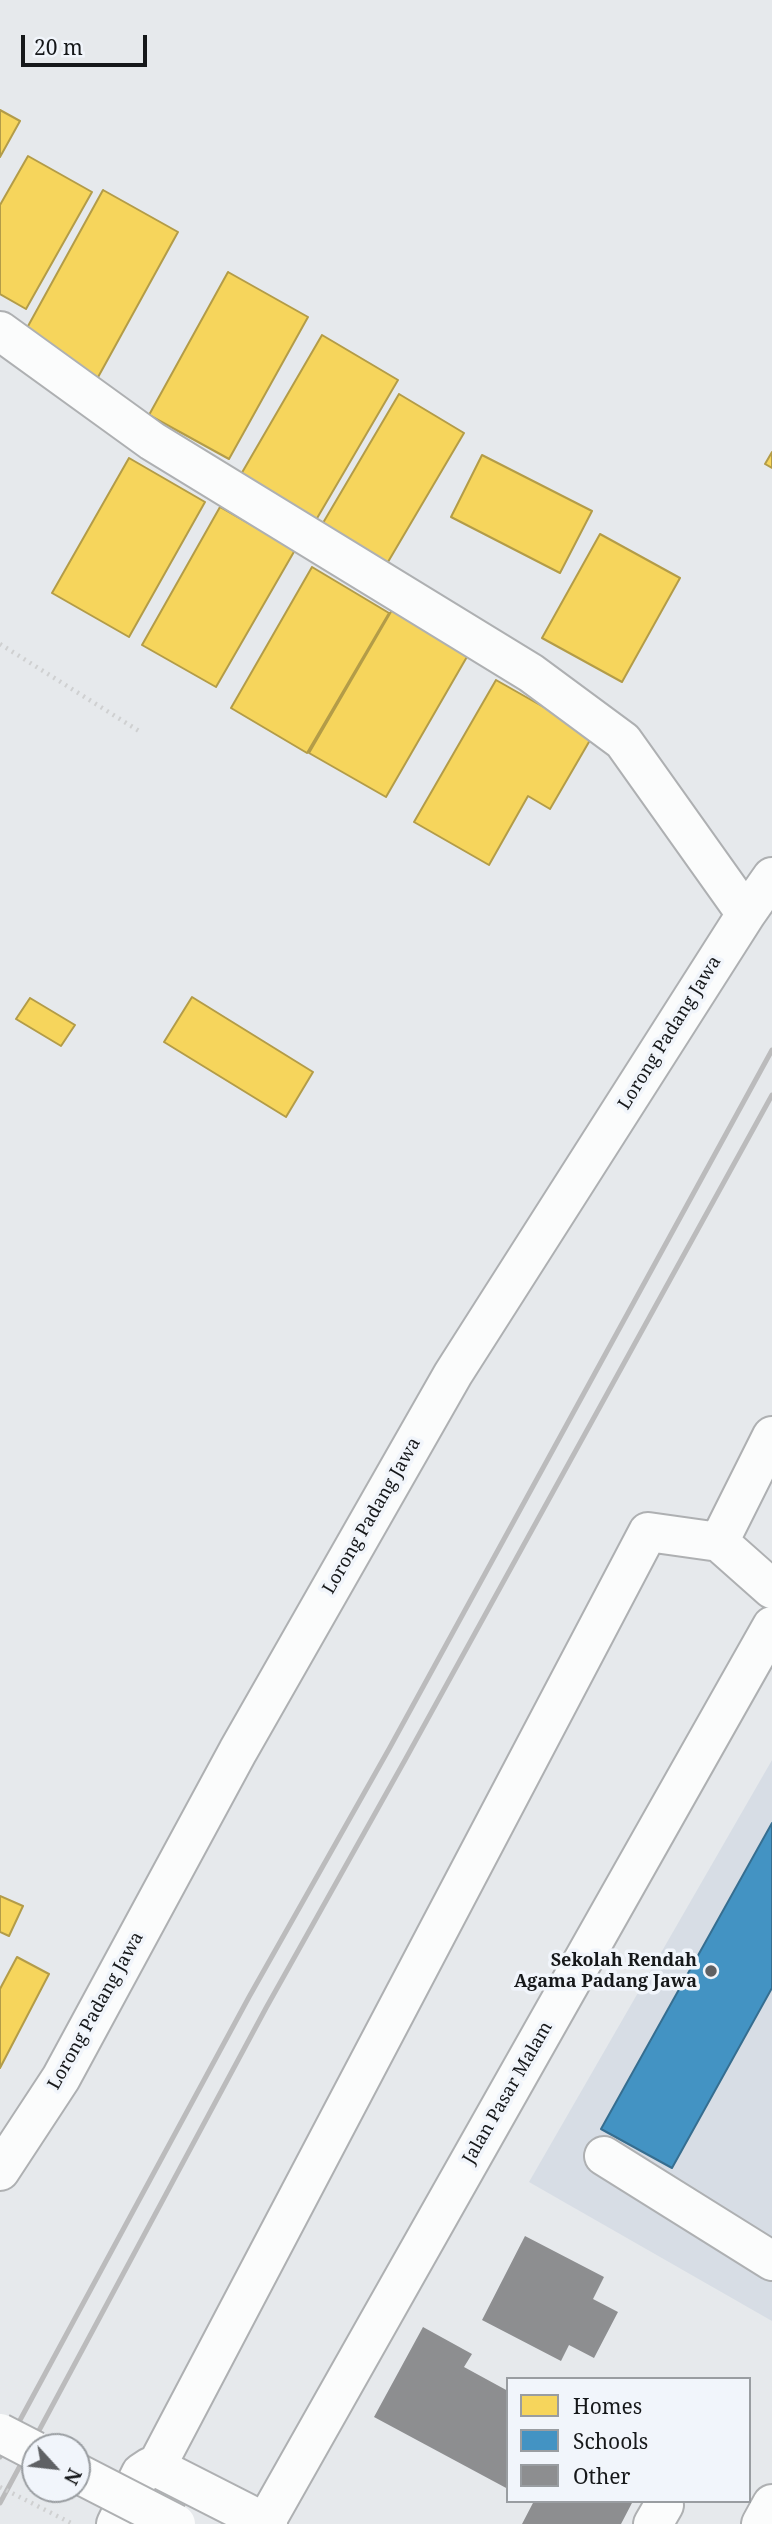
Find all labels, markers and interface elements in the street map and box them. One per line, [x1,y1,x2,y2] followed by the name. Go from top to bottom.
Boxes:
[24,21,150,65] scale bar
[34,33,83,61] text: 20 m
[614,952,726,1114] street label: Lorong Padang Jawa
[318,1434,426,1598] street label: Lorong Padang Jawa
[44,1928,148,2094] street label: Lorong Padang Jawa
[514,1950,697,1993] place label: Sekolah Rendah Agama Padang Jawa
[703,1963,719,1979] marker: Sekolah Rendah Agama Padang Jawa
[458,2018,558,2168] street label: Jalan Pasar Malam
[506,2377,751,2503] legend
[573,2392,642,2420] text: Homes
[573,2427,648,2455] text: Schools
[21,2433,91,2503] north arrow
[573,2462,630,2490] text: Other
[58,2464,88,2489] text: N

